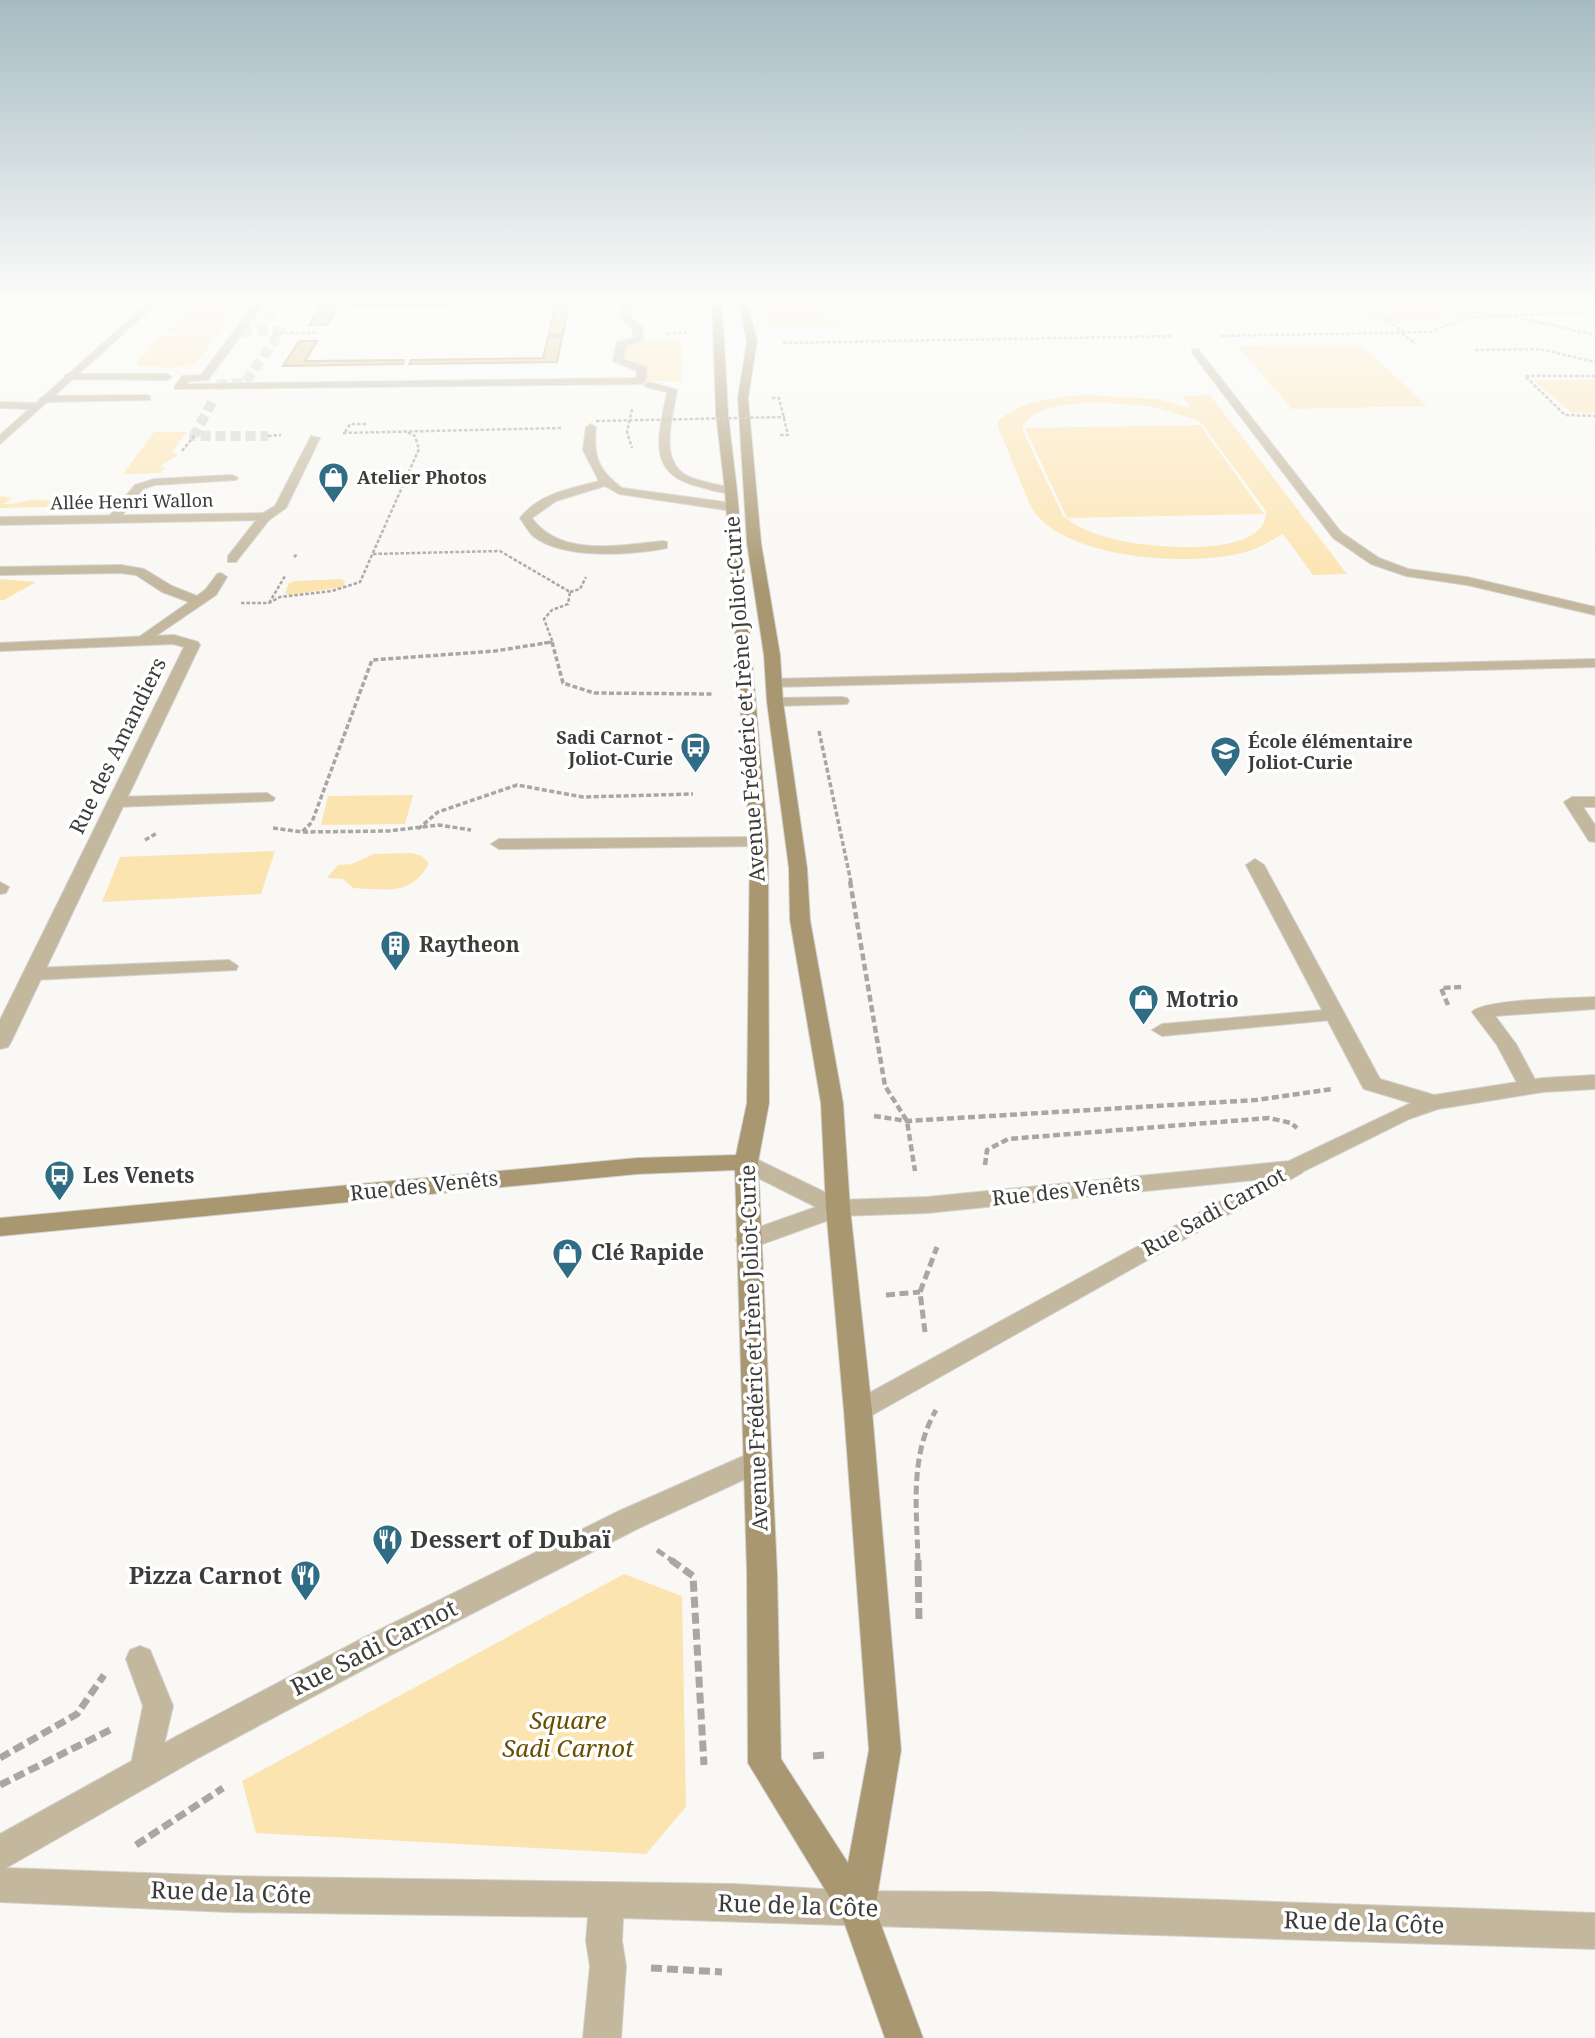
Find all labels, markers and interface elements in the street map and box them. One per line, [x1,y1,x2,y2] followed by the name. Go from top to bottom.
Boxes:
[317,461,351,505] shop icon: Atelier Photos
[357,465,487,489] place label: Atelier Photos
[50,488,214,514] street label: Allée Henri Wallon
[717,515,771,883] street label: Avenue Frédéric et Irène Joliot-Curie
[62,653,172,838] street label: Rue des Amandiers
[556,725,673,770] place label: Sadi Carnot - Joliot-Curie
[1247,729,1413,774] place label: École élémentaire Joliot-Curie
[679,731,713,775] bus stop icon: Sadi Carnot - Joliot-Curie
[1208,735,1242,779] school or university icon: École élémentaire Joliot-Curie
[379,928,413,972] building icon: Raytheon
[419,930,520,958] place label: Raytheon
[1126,983,1160,1027] shop icon: Motrio
[1166,985,1239,1013] place label: Motrio
[43,1159,77,1203] bus stop icon: Les Venets
[1137,1160,1290,1262] street label: Rue Sadi Carnot
[83,1161,194,1189] place label: Les Venets
[349,1163,499,1207] street label: Rue des Venêts
[733,1164,773,1532] street label: Avenue Frédéric et Irène Joliot-Curie
[991,1168,1141,1212] street label: Rue des Venêts
[551,1236,585,1280] shop icon: Clé Rapide
[591,1238,704,1266] place label: Clé Rapide
[410,1522,612,1555] place label: Dessert of Dubaï
[370,1523,404,1567] restaurant icon: Dessert of Dubaï
[129,1558,282,1591] place label: Pizza Carnot
[288,1559,322,1603] restaurant icon: Pizza Carnot
[284,1591,462,1703] street label: Rue Sadi Carnot
[502,1703,634,1764] park label: Square Sadi Carnot
[150,1872,312,1911] street label: Rue de la Côte
[717,1885,879,1924] street label: Rue de la Côte
[1283,1902,1445,1941] street label: Rue de la Côte

